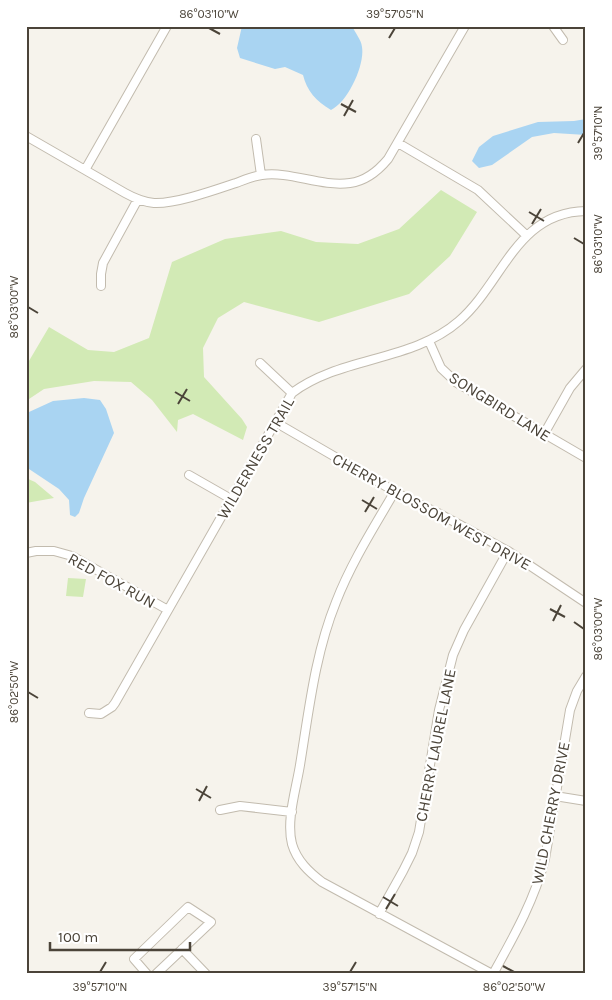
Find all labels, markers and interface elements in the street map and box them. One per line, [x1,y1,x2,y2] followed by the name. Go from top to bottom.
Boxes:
[179,7,239,21] text: 86°03'10"W
[366,7,424,21] text: 39°57'05"N
[591,105,605,161] text: 39°57'10"N
[591,214,605,274] text: 86°03'10"W
[7,275,21,338] text: 86°03'00"W
[445,368,554,445] street label: SONGBIRD LANE
[213,393,298,523] street label: WILDERNESS TRAIL
[329,449,534,574] street label: CHERRY BLOSSOM WEST DRIVE
[65,549,159,612] street label: RED FOX RUN
[591,597,605,660] text: 86°03'00"W
[7,661,21,723] text: 86°02'50"W
[411,667,460,823] street label: CHERRY LAUREL LANE
[527,740,574,886] street label: WILD CHERRY DRIVE
[50,920,190,952] scale bar
[58,928,98,946] text: 100 m
[72,980,128,994] text: 39°57'10"N
[323,980,377,994] text: 39°57'15"N
[483,980,545,994] text: 86°02'50"W

